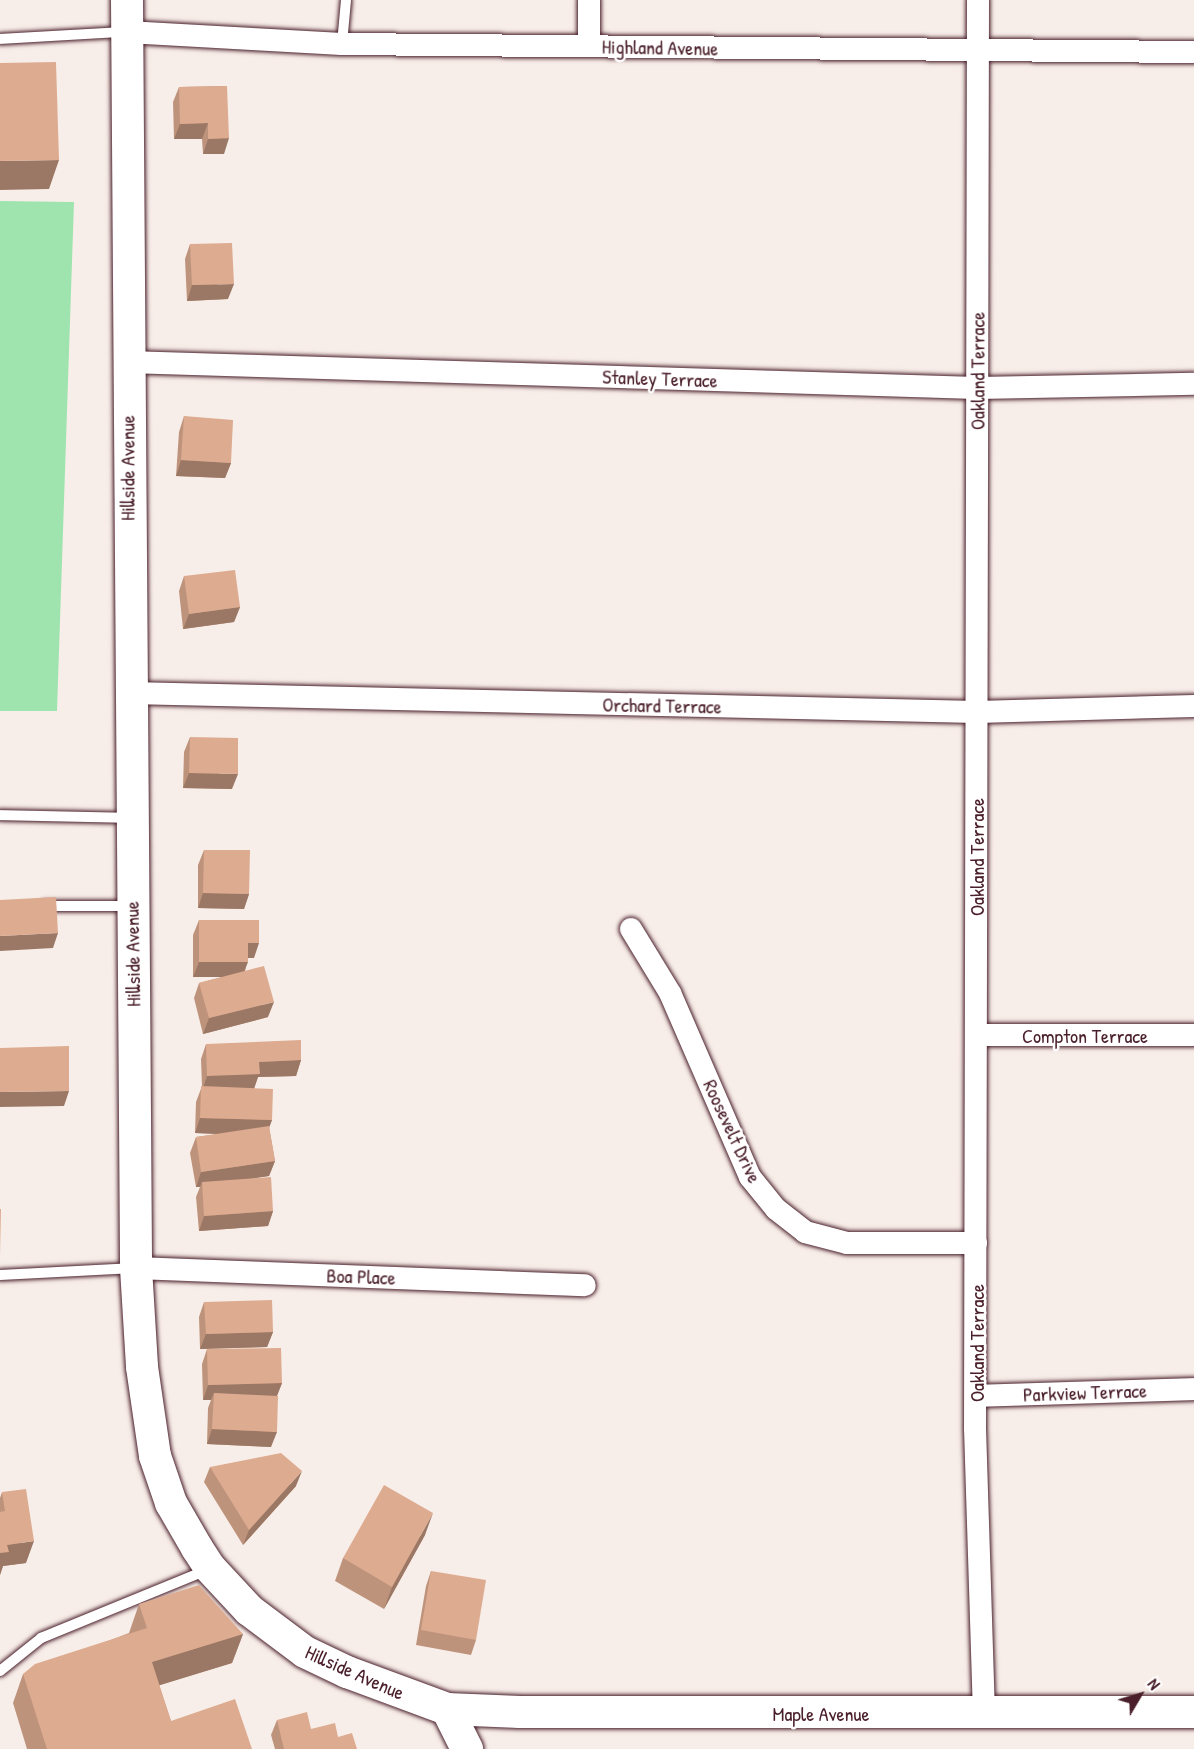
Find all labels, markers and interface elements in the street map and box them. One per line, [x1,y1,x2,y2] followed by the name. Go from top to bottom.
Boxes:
[602,34,718,60] street label: Highland Avenue
[965,312,989,430] street label: Oakland Terrace
[602,364,718,392] street label: Stanley Terrace
[115,415,139,521] street label: Hillside Avenue
[602,692,722,718] street label: Orchard Terrace
[964,798,988,916] street label: Oakland Terrace
[119,901,145,1007] street label: Hillside Avenue
[1022,1023,1148,1047] street label: Compton Terrace
[699,1076,767,1186] street label: Roosevelt Drive
[326,1263,396,1289] street label: Boa Place
[964,1284,988,1402] street label: Oakland Terrace
[1023,1378,1147,1406] street label: Parkview Terrace
[302,1640,408,1704] street label: Hillside Avenue
[1110,1665,1170,1725] north arrow
[1143,1674,1165,1694] text: N
[773,1701,869,1725] street label: Maple Avenue

